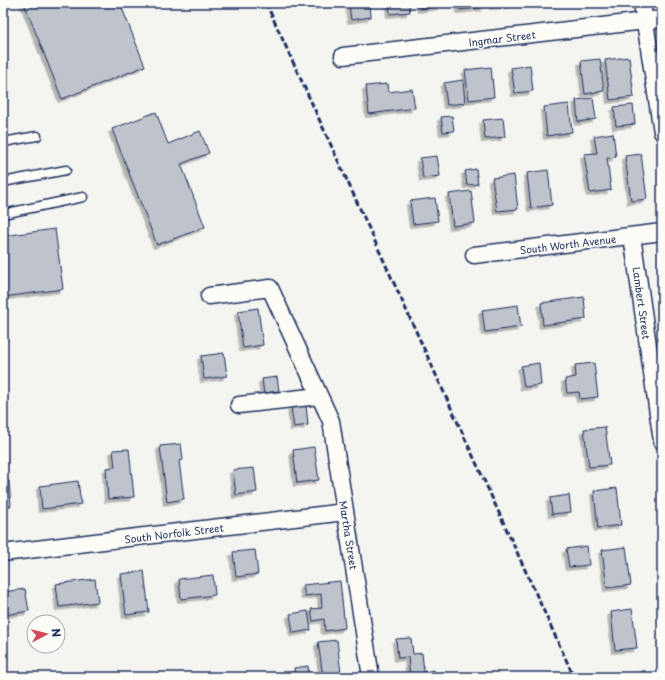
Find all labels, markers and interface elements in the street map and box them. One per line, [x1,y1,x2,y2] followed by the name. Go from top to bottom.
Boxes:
[468,26,536,50] street label: Ingmar Street
[519,231,617,257] street label: South Worth Avenue
[629,266,655,340] street label: Lambert Street
[336,499,362,571] street label: Martha Street
[124,519,224,547] street label: South Norfolk Street
[26,614,66,654] north arrow
[47,627,65,638] text: N

